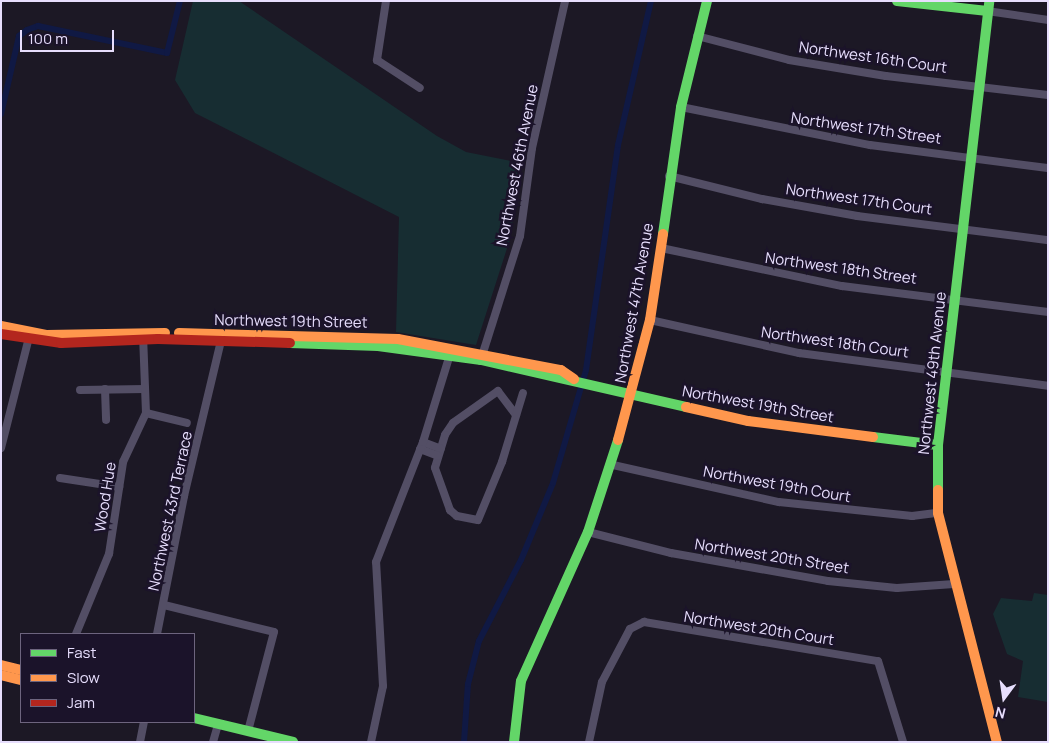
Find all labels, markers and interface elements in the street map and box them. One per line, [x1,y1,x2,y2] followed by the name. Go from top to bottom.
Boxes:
[22,20,116,52] scale bar
[28,28,68,49] text: 100 m
[798,38,948,76] street label: Northwest 16th Court
[493,83,541,247] street label: Northwest 46th Avenue
[790,109,942,147] street label: Northwest 17th Street
[785,180,933,218] street label: Northwest 17th Court
[611,222,657,384] street label: Northwest 47th Avenue
[764,248,918,288] street label: Northwest 18th Street
[914,291,950,455] street label: Northwest 49th Avenue
[214,311,368,331] street label: Northwest 19th Street
[760,323,910,361] street label: Northwest 18th Court
[681,382,835,426] street label: Northwest 19th Street
[144,429,196,593] street label: Northwest 43rd Terrace
[91,461,119,533] street label: Wood Hue
[702,462,852,506] street label: Northwest 19th Court
[694,535,850,577] street label: Northwest 20th Street
[683,607,835,649] street label: Northwest 20th Court
[20,633,195,723] legend
[67,642,96,663] text: Fast
[67,667,100,688] text: Slow
[979,673,1029,723] north arrow
[67,692,95,713] text: Jam
[993,703,1007,723] text: N

